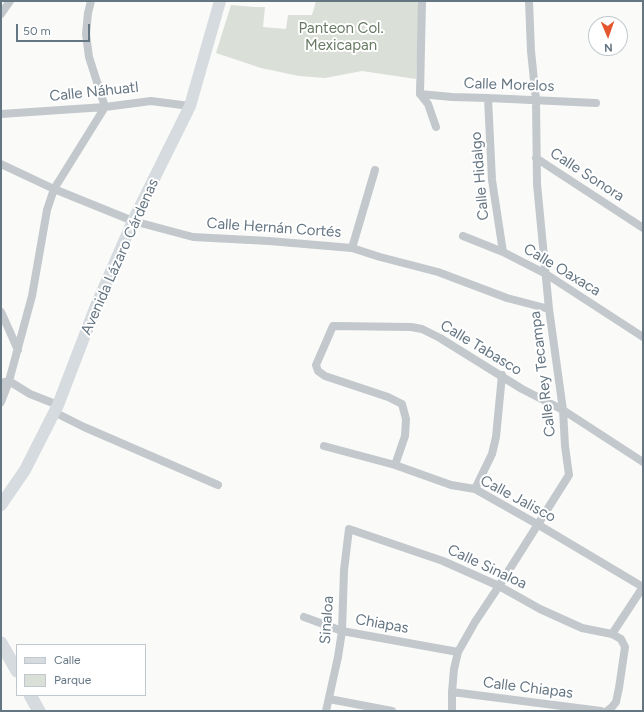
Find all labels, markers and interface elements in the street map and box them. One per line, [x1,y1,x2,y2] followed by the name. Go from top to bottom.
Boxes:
[18,16,92,42] scale bar
[588,16,628,56] north arrow
[298,20,384,55] park label: Panteon Col. Mexicapan
[23,24,51,38] text: 50 m
[604,41,613,54] text: N
[463,74,555,96] street label: Calle Morelos
[49,78,139,106] street label: Calle Náhuatl
[467,131,493,221] street label: Calle Hidalgo
[547,144,627,206] street label: Calle Sonora
[77,176,163,338] street label: Avenida Lázaro Cárdenas
[206,214,342,242] street label: Calle Hernán Cortés
[520,240,604,300] street label: Calle Oaxaca
[526,310,560,438] street label: Calle Rey Tecampa
[437,317,525,379] street label: Calle Tabasco
[477,472,559,526] street label: Calle Jalisco
[445,541,529,593] street label: Calle Sinaloa
[316,595,338,645] street label: Sinaloa
[354,610,410,638] street label: Chiapas
[16,644,146,696] legend
[54,653,81,667] text: Calle
[54,673,91,687] text: Parque
[482,674,574,702] street label: Calle Chiapas

